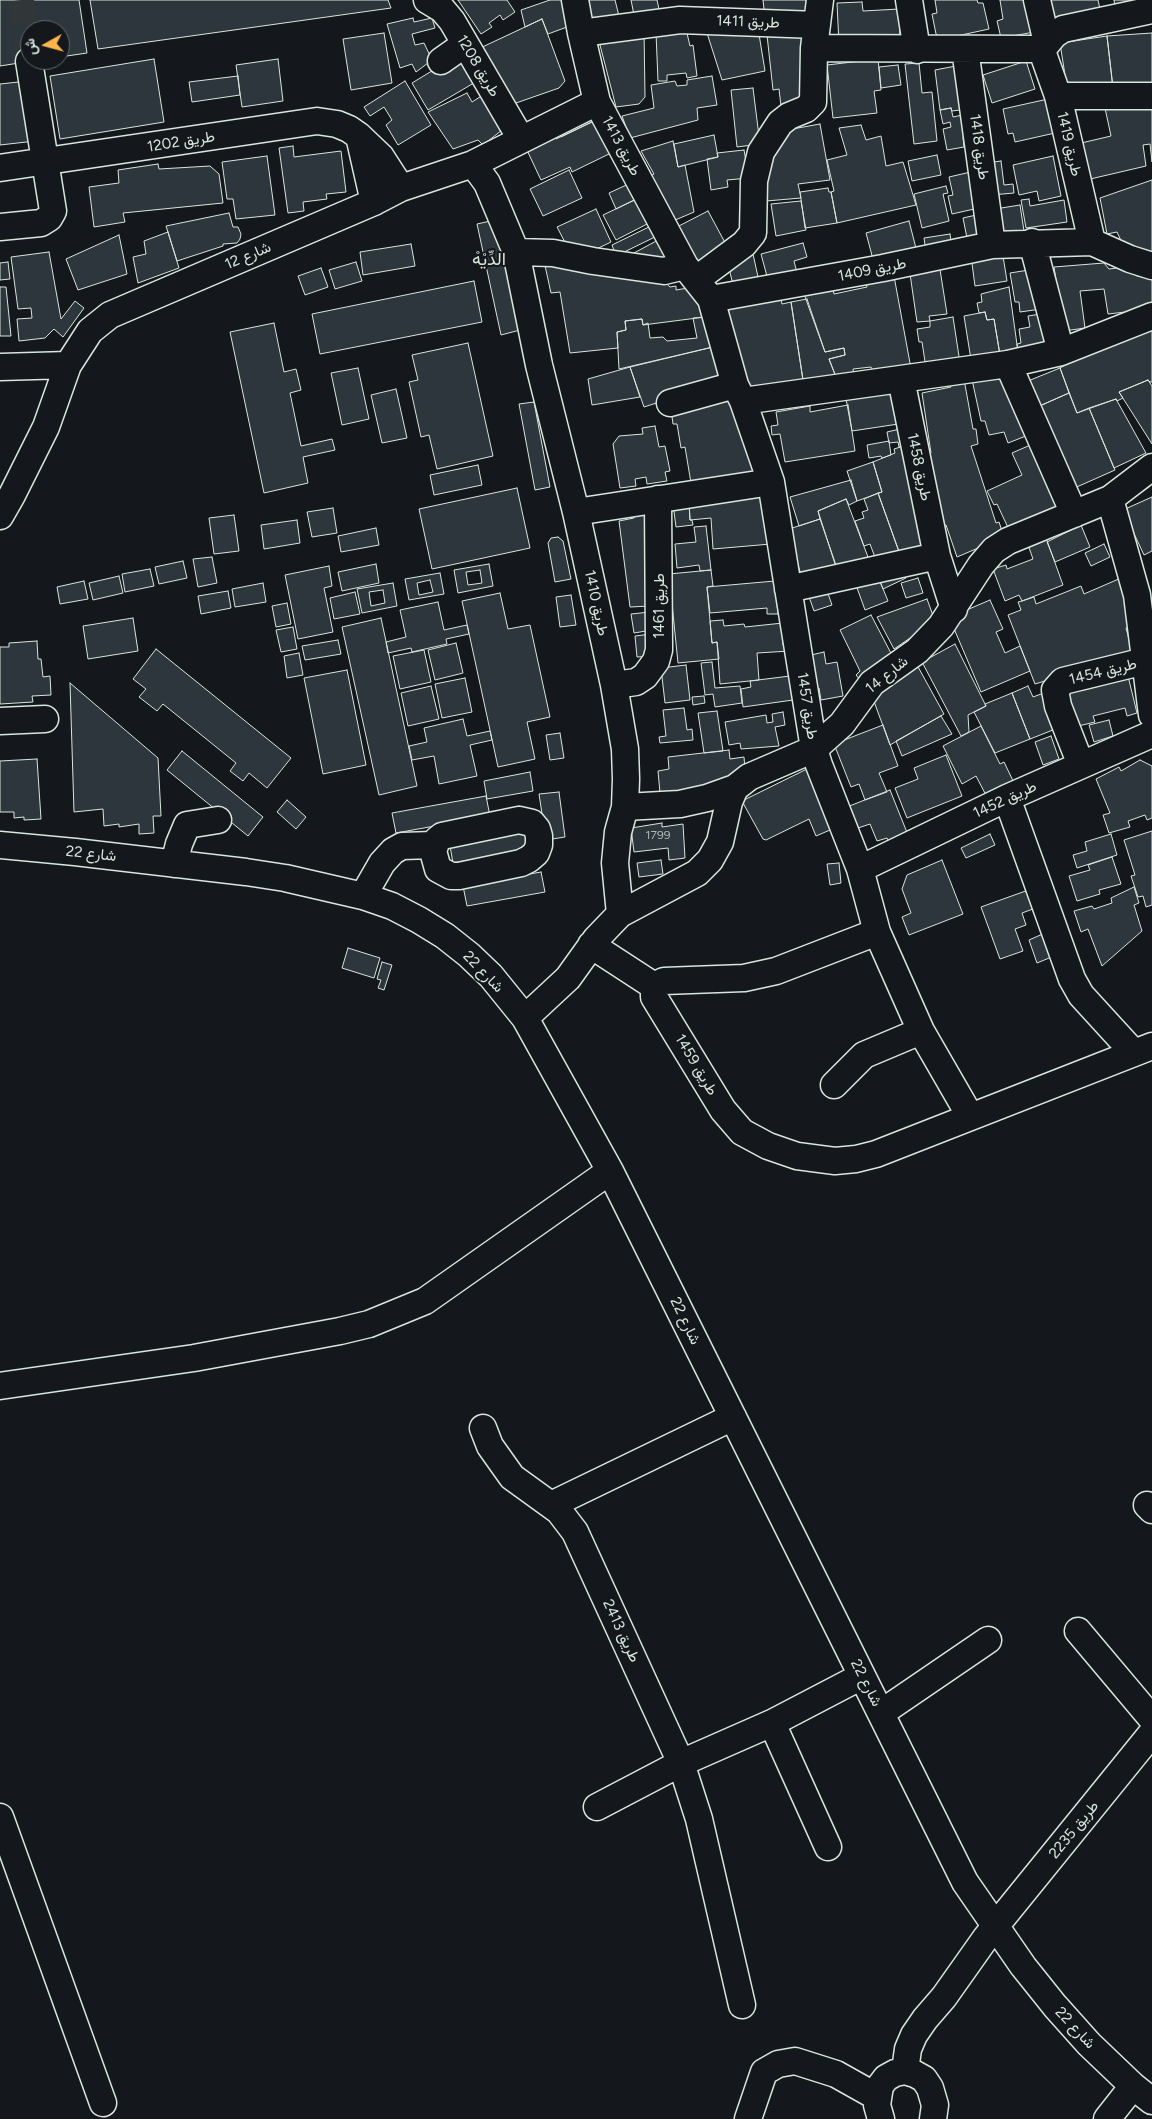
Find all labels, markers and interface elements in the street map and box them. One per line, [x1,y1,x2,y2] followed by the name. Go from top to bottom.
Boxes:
[716,12,780,32] street label: طريق 1411
[20,20,70,70] north arrow
[453,32,503,100] street label: طريق 1208
[21,37,40,56] text: ش
[1053,110,1085,178] street label: طريق 1419
[598,113,644,179] street label: طريق 1413
[965,113,993,181] street label: طريق 1418
[146,128,216,156] street label: طريق 1202
[222,238,274,274] street label: شارع 12
[472,249,506,271] district label: الدِّيْهْ
[836,255,908,285] street label: طريق 1409
[903,431,935,503] street label: طريق 1458
[580,568,612,638] street label: طريق 1410
[651,573,669,639] street label: طريق 1461
[862,652,912,698] street label: شارع 14
[1067,655,1139,689] street label: طريق 1454
[793,671,821,741] street label: طريق 1457
[970,777,1040,823] street label: طريق 1452
[646,828,670,842] house number: 1799
[65,842,117,866] street label: شارع 22
[459,948,507,996] street label: شارع 22
[671,1031,721,1099] street label: طريق 1459
[666,1294,704,1348] street label: شارع 22
[599,1597,643,1665] street label: طريق 2413
[846,1656,886,1710] street label: شارع 22
[1045,1798,1103,1862] street label: طريق 2235
[1051,2003,1099,2053] street label: شارع 22

